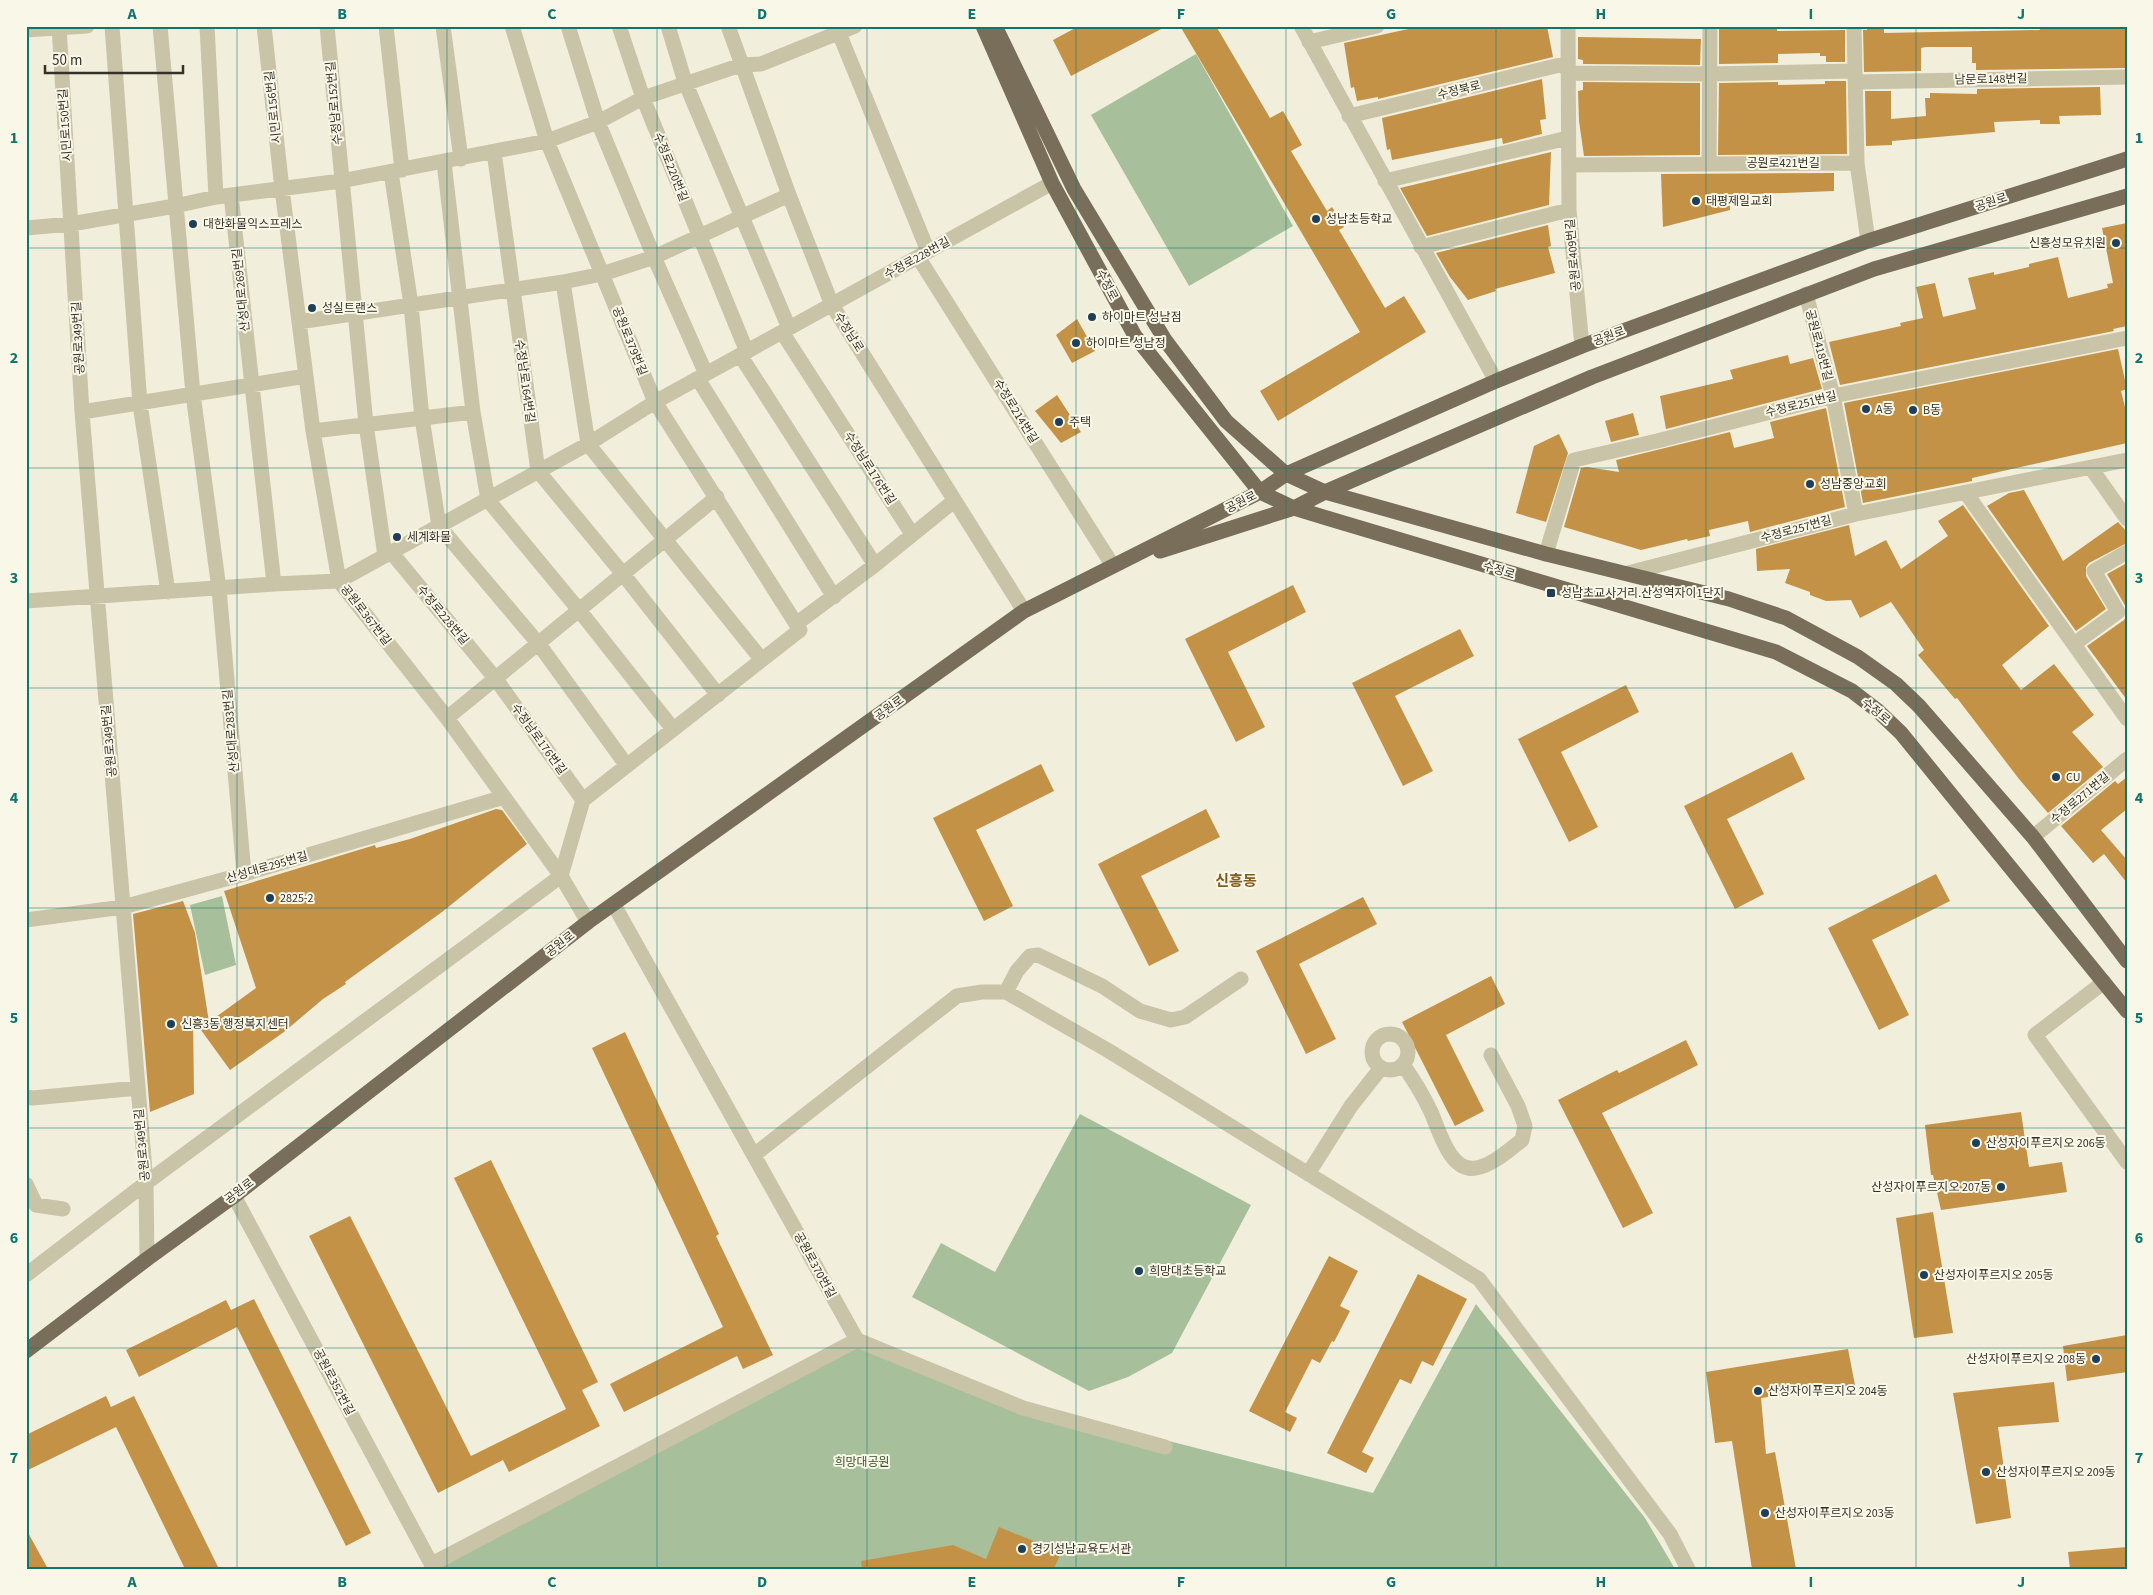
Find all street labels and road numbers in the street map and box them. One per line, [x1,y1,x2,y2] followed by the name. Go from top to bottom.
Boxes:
[322,60,347,146] street label: 수정남로152번길
[261,70,286,144] street label: 시민로156번길
[1954,70,2028,89] street label: 남문로148번길
[1436,77,1483,104] street label: 수정북로
[54,88,77,162] street label: 시민로150번길
[649,130,692,204] street label: 수정로220번길
[1746,155,1820,172] street label: 공원로421번길
[1973,189,2010,216] street label: 공원로
[1562,218,1585,292] street label: 공원로409번길
[881,233,953,284] street label: 수정로228번길
[229,247,254,333] street label: 산성대로269번길
[1091,267,1122,304] street label: 수정로
[68,301,89,375] street label: 공원로349번길
[608,304,651,378] street label: 공원로379번길
[1801,308,1836,383] street label: 공원로418번길
[830,309,867,355] street label: 수정남로
[1591,323,1628,350] street label: 공원로
[510,338,539,424] street label: 수정남로164번길
[989,376,1042,447] street label: 수정로214번길
[1764,387,1839,422] street label: 수정로251번길
[840,428,900,508] street label: 수정남로176번길
[1223,487,1260,518] street label: 공원로
[1759,512,1834,547] street label: 수정로257번길
[1481,558,1517,583] street label: 수정로
[336,581,395,649] street label: 공원로367번길
[413,582,473,649] street label: 수정로228번길
[219,688,244,774] street label: 산성대로283번길
[871,692,908,725] street label: 공원로
[1858,694,1894,729] street label: 수정로
[507,700,570,778] street label: 수정남로176번길
[98,704,121,778] street label: 공원로349번길
[2047,768,2114,828] street label: 수정로271번길
[224,848,310,887] street label: 산성대로295번길
[542,927,579,961] street label: 공원로
[131,1108,154,1182] street label: 공원로349번길
[221,1175,258,1208] street label: 공원로
[789,1229,840,1301] street label: 공원로370번길
[309,1346,358,1418] street label: 공원로352번길

